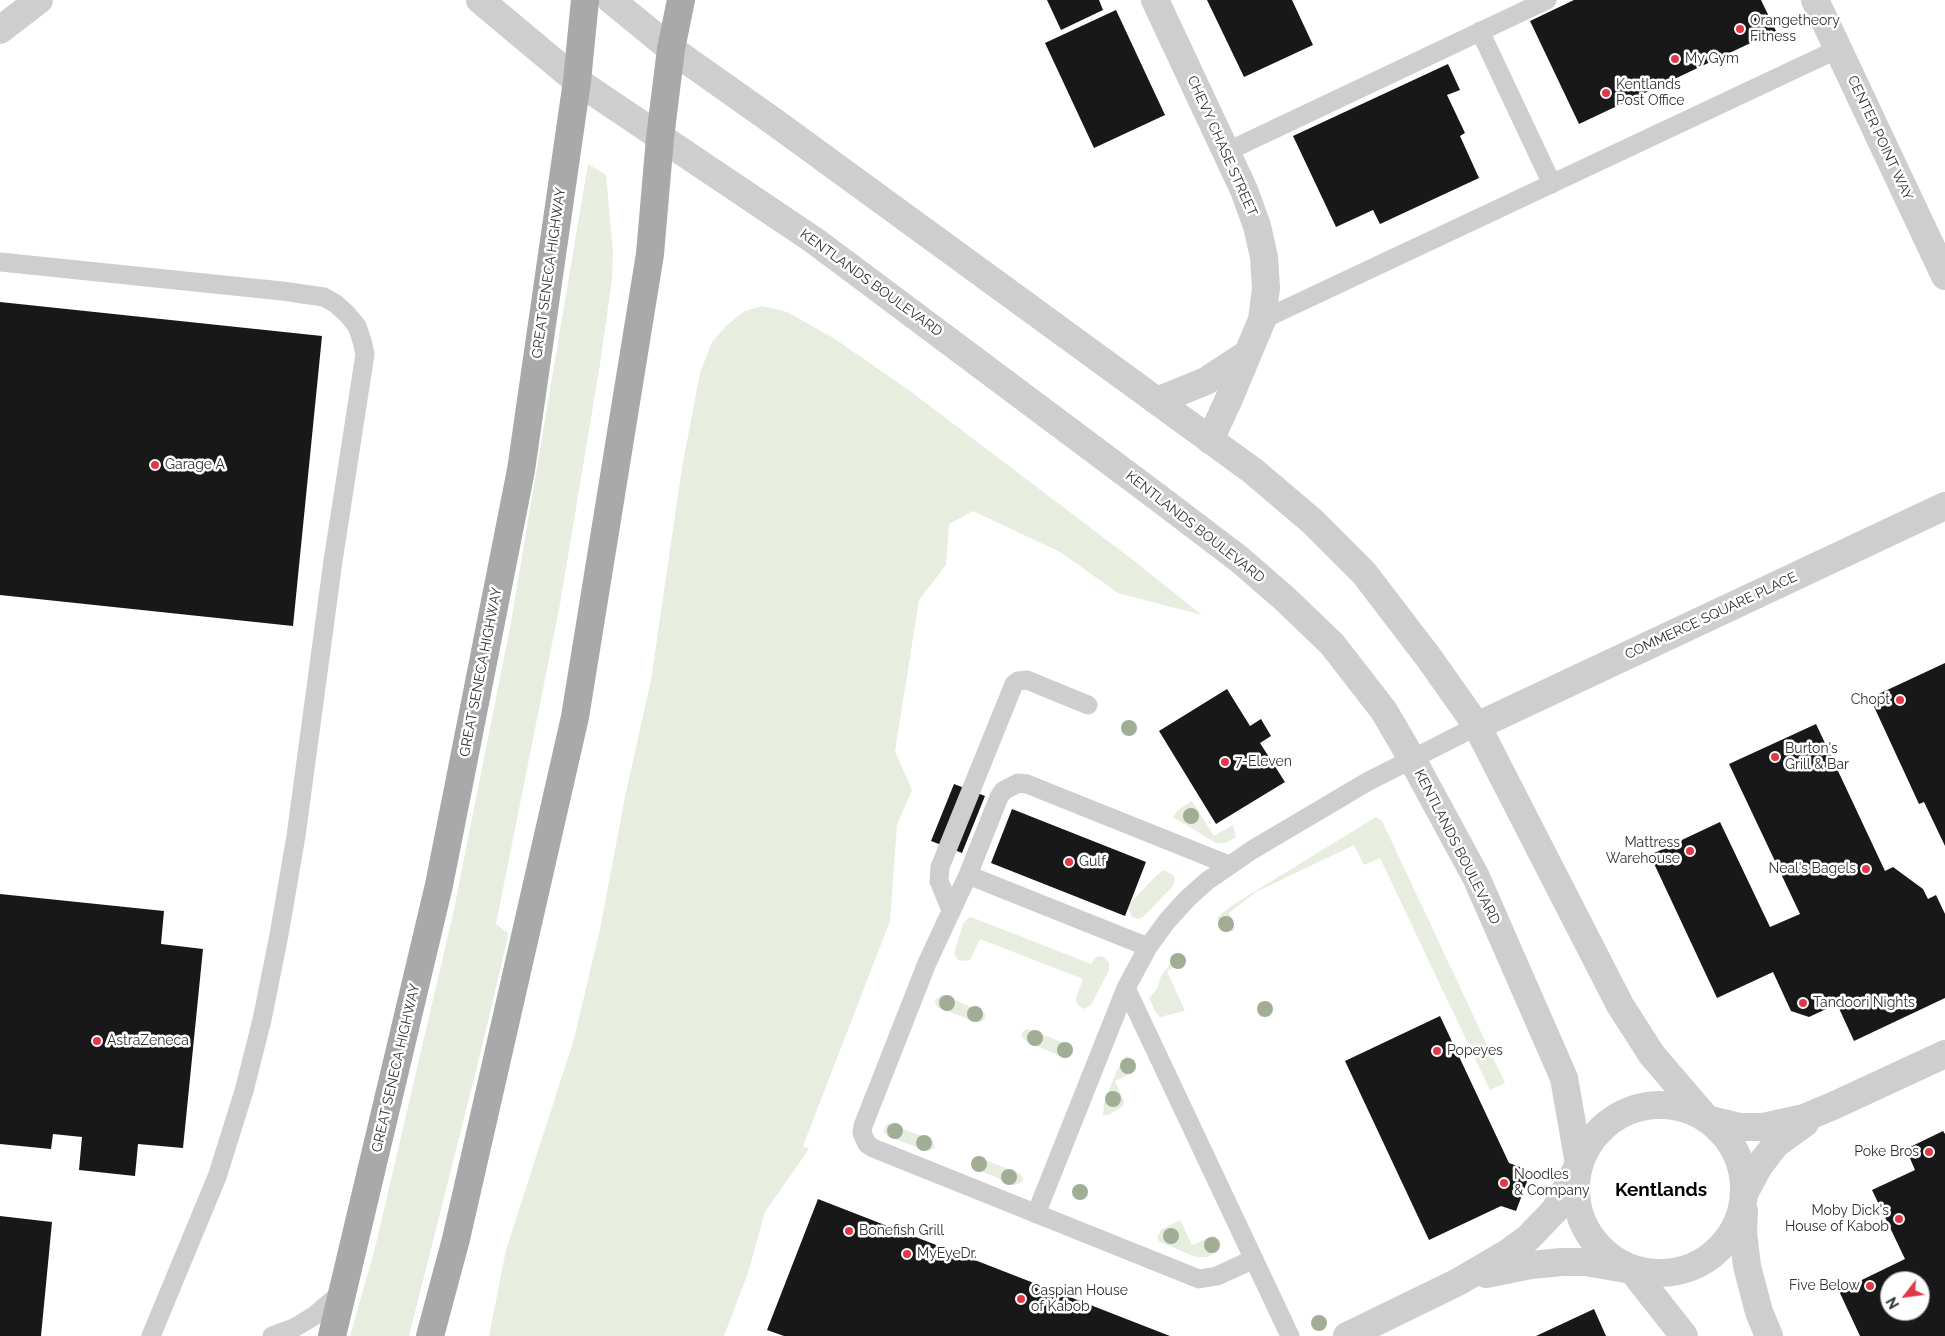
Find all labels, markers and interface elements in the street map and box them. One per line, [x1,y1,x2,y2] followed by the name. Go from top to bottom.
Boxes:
[1750,13,1840,46] place label: Orangetheory Fitness
[1734,23,1746,35] marker: Orangetheory Fitness
[1685,51,1739,67] place label: My Gym
[1669,53,1681,65] marker: My Gym
[1183,73,1261,219] street label: CHEVY CHASE STREET
[1844,73,1916,203] street label: CENTER POINT WAY
[1616,77,1685,110] place label: Kentlands Post Office
[1600,87,1612,99] marker: Kentlands Post Office
[529,186,569,360] street label: GREAT SENECA HIGHWAY
[797,226,945,340] street label: KENTLANDS BOULEVARD
[165,457,225,473] place label: Garage A
[149,459,161,471] marker: Garage A
[1122,468,1268,586] street label: KENTLANDS BOULEVARD
[1622,569,1800,663] street label: COMMERCE SQUARE PLACE
[456,586,506,758] street label: GREAT SENECA HIGHWAY
[1851,692,1890,708] place label: Chopt
[1894,694,1906,706] marker: Chopt
[1785,741,1849,774] place label: Burton's Grill & Bar
[1769,751,1781,763] marker: Burton's Grill & Bar
[1235,754,1292,770] place label: 7-Eleven
[1219,756,1231,768] marker: 7-Eleven
[1411,767,1503,927] street label: KENTLANDS BOULEVARD
[1606,835,1680,868] place label: Mattress Warehouse
[1684,845,1696,857] marker: Mattress Warehouse
[1079,854,1106,870] place label: Gulf
[1063,856,1075,868] marker: Gulf
[1768,861,1856,877] place label: Neal's Bagels
[1860,863,1872,875] marker: Neal's Bagels
[368,982,424,1154] street label: GREAT SENECA HIGHWAY
[1813,995,1915,1011] place label: Tandoori Nights
[1797,997,1809,1009] marker: Tandoori Nights
[107,1033,189,1049] place label: AstraZeneca
[91,1035,103,1047] marker: AstraZeneca
[1447,1043,1503,1059] place label: Popeyes
[1431,1045,1443,1057] marker: Popeyes
[1854,1144,1919,1160] place label: Poke Bros
[1923,1146,1935,1158] marker: Poke Bros
[1514,1167,1590,1200] place label: Noodles & Company
[1498,1177,1510,1189] marker: Noodles & Company
[1615,1179,1707,1201] district label: Kentlands
[1785,1203,1889,1236] place label: Moby Dick's House of Kabob
[1893,1213,1905,1225] marker: Moby Dick's House of Kabob
[859,1223,944,1239] place label: Bonefish Grill
[843,1225,855,1237] marker: Bonefish Grill
[917,1246,977,1262] place label: MyEyeDr.
[901,1248,913,1260] marker: MyEyeDr.
[1880,1271,1930,1321] north arrow
[1789,1278,1860,1294] place label: Five Below
[1864,1280,1876,1292] marker: Five Below
[1031,1283,1128,1315] place label: Caspian House of Kabob
[1015,1293,1027,1305] marker: Caspian House of Kabob
[1883,1294,1902,1312] text: N

